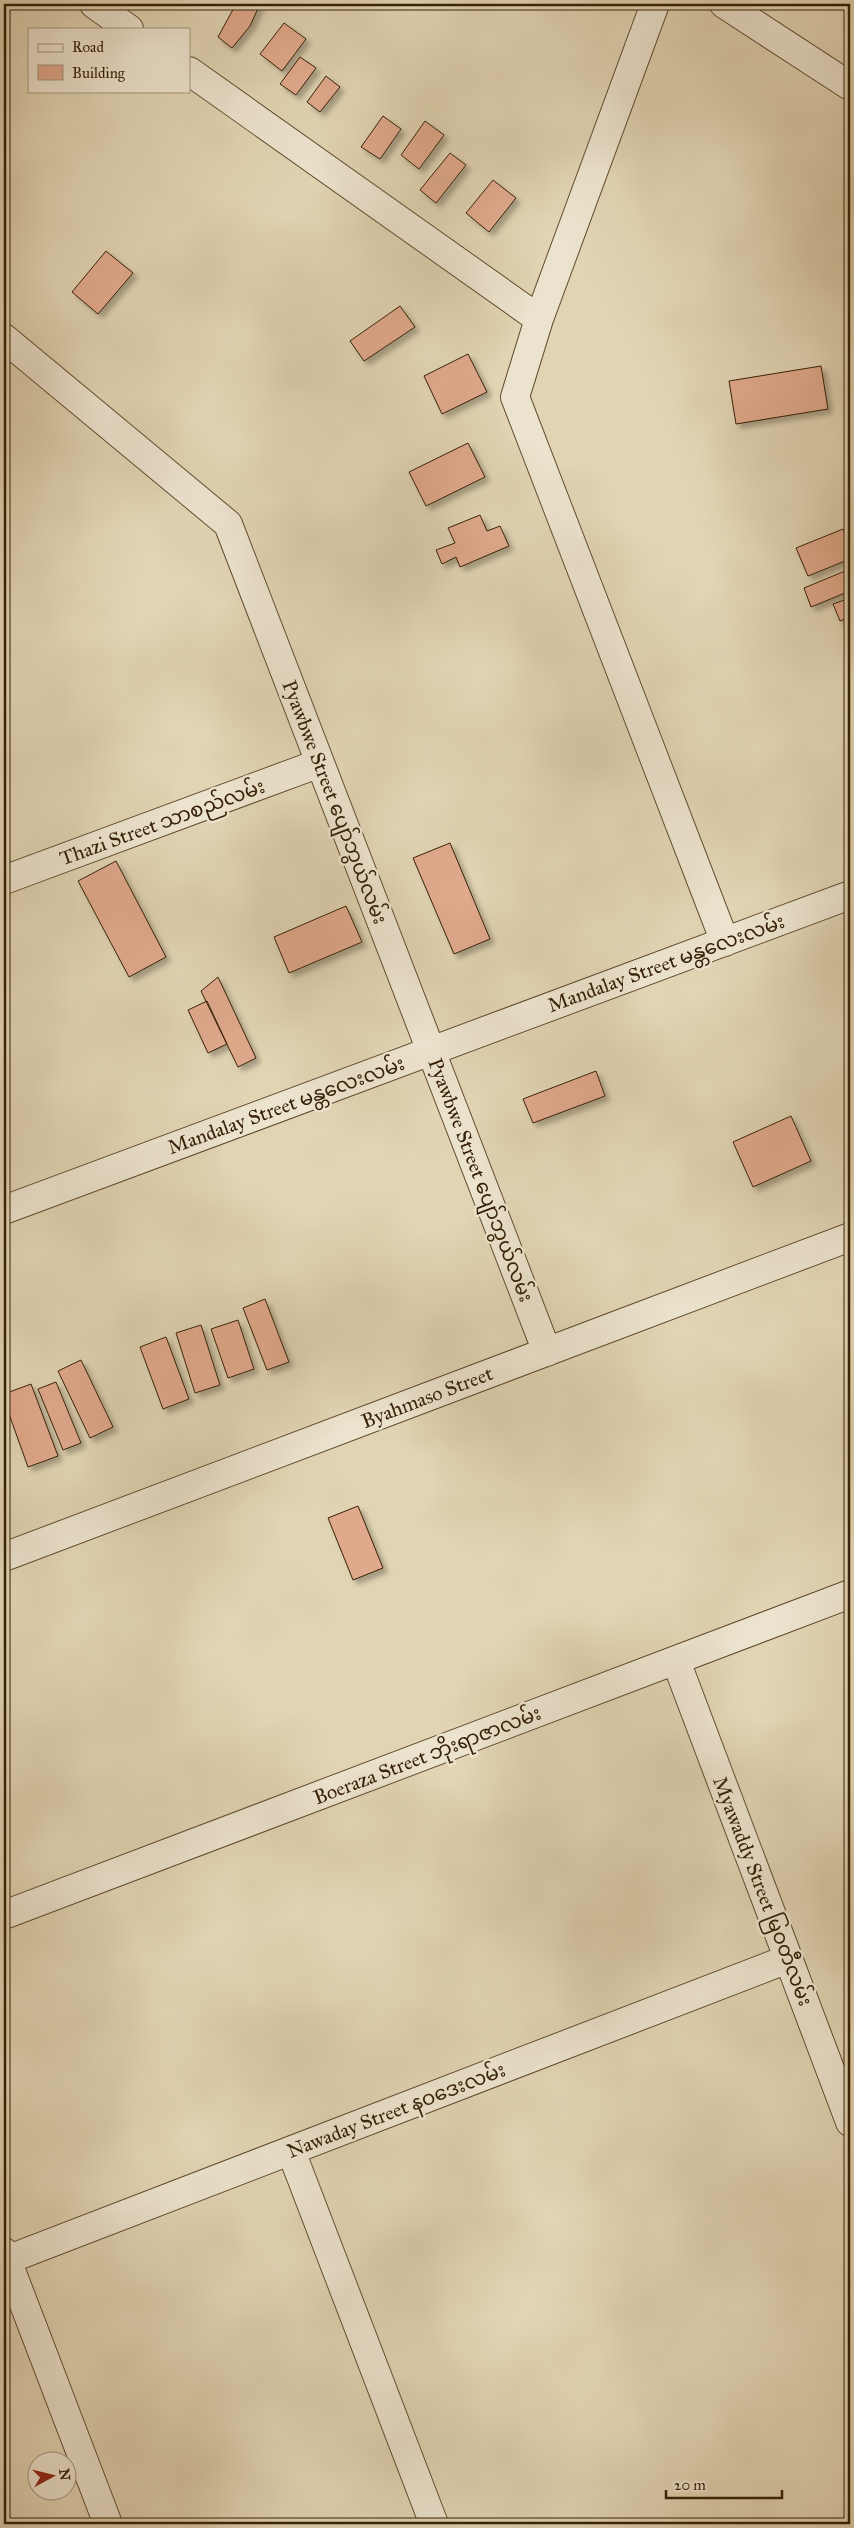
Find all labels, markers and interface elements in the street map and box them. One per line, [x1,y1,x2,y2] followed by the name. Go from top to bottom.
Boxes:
[28,28,190,92] legend
[72,38,104,56] text: Road
[72,64,126,82] text: Building
[274,676,395,929] street label: Pyawbwe Street ပျော်ဘွယ်လမ်း
[55,772,269,874] street label: Thazi Street သာစည်လမ်း
[544,907,789,1021] street label: Mandalay Street မန္တလေးလမ်း
[164,1049,409,1163] street label: Mandalay Street မန္တလေးလမ်း
[420,1054,541,1307] street label: Pyawbwe Street ပျော်ဘွယ်လမ်း
[358,1361,496,1433] street label: Byahmaso Street
[309,1699,546,1814] street label: Boeraza Street ဘိုးရာဇာလမ်း
[704,1772,820,2011] street label: Myawaddy Street မြဝတီလမ်း
[283,2055,510,2167] street label: Nawaday Street နဝဒေးလမ်း
[28,2450,78,2500] north arrow
[55,2468,74,2482] text: N
[666,2468,783,2500] scale bar
[674,2476,706,2494] text: 20 m

